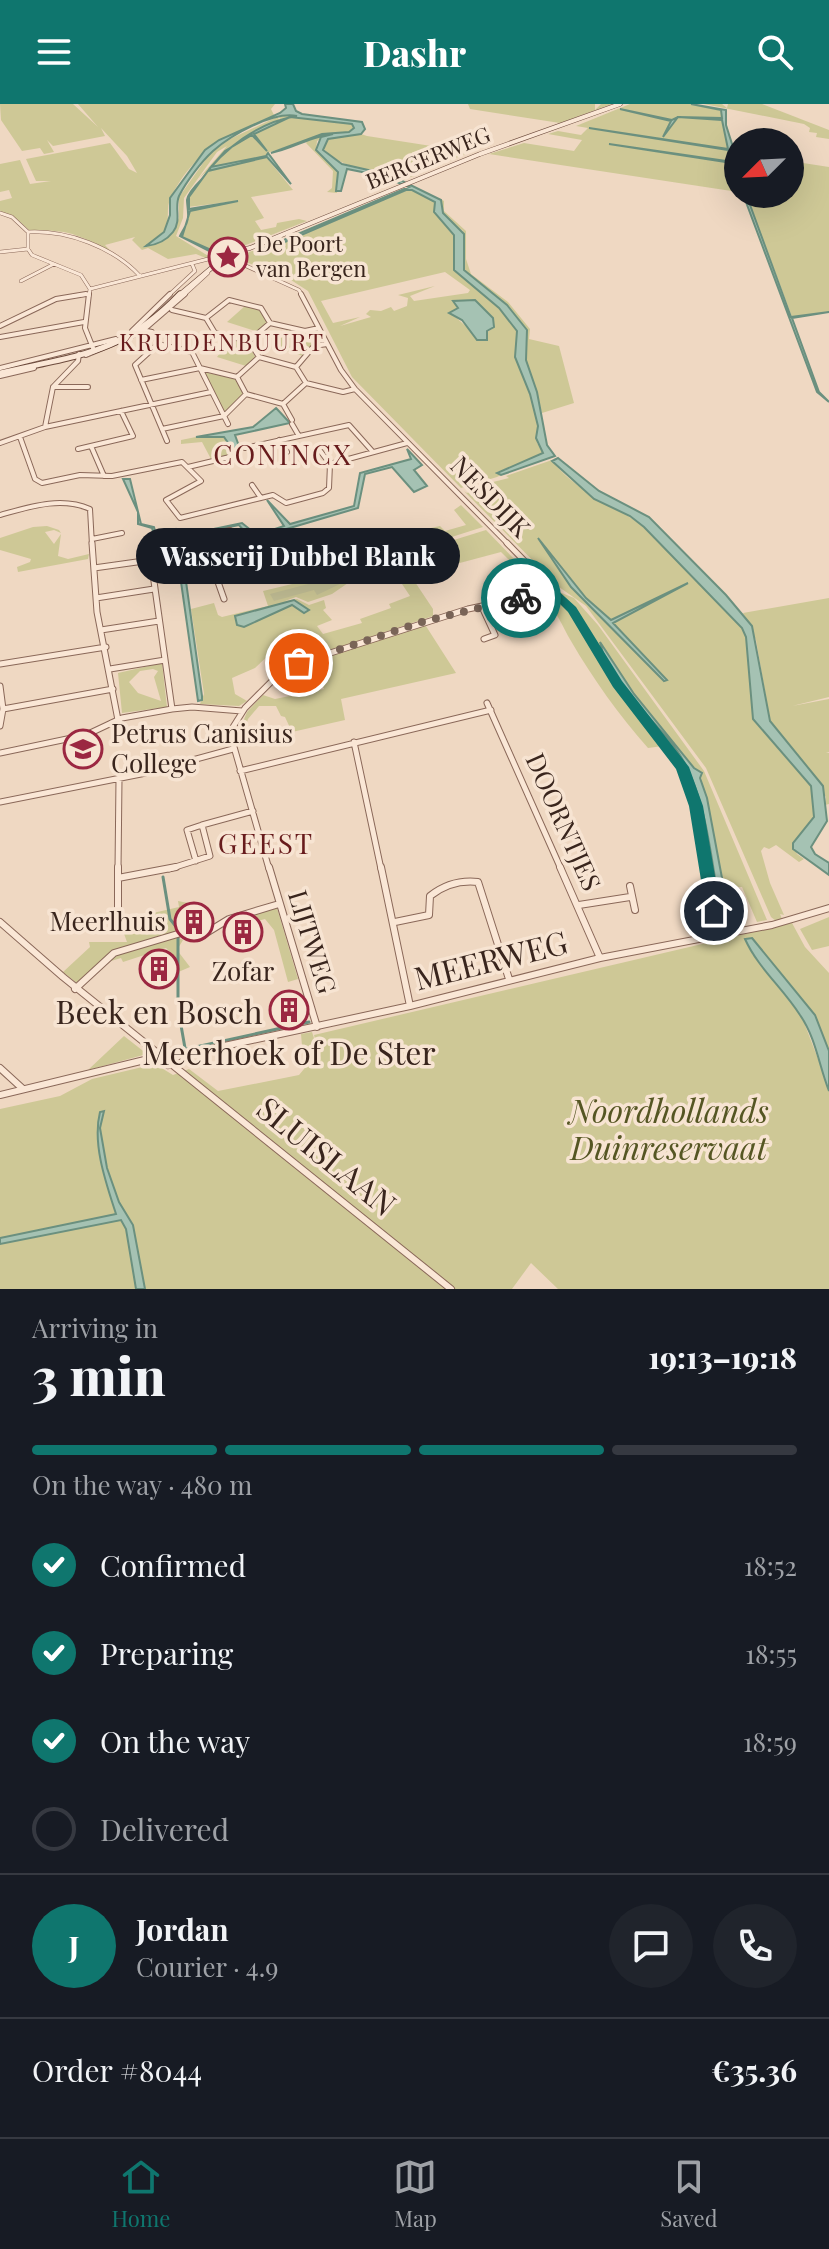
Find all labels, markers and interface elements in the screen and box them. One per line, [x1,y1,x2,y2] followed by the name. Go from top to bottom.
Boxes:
[363,28,466,76] text: Dashr
[32,30,76,74] icon: menu
[753,30,797,74] icon: search
[361,118,494,196] street label: BERGERWEG
[724,128,804,208] north arrow
[724,128,804,208] map controls
[255,228,366,283] place label: De Poort van Bergen
[207,236,249,278] place icon: De Poort van Bergen
[119,325,325,357] district label: KRUIDENBUURT
[213,435,353,472] district label: CONINCX
[443,447,539,544] street label: NESDIJK
[137,527,461,583] callout: Wasserij Dubbel Blank
[160,538,436,573] text: Wasserij Dubbel Blank
[481,558,561,638] courier
[499,576,543,620] icon: bike
[265,629,333,697] pin
[277,641,321,685] icon: bag
[111,715,293,780] place label: Petrus Canisius College
[62,728,104,770] school or university icon: Petrus Canisius College
[519,747,610,896] street label: DOORNTJES
[218,824,314,861] district label: GEEST
[680,877,748,945] pin
[281,886,346,998] street label: LIJTWEG
[692,889,736,933] icon: home
[173,901,215,943] building icon: Meerlhuis
[49,903,166,938] place label: Meerlhuis
[222,911,264,953] building icon: Zofar
[409,919,572,998] street label: MEERWEG
[138,948,180,990] building icon: Beek en Bosch
[212,953,275,988] place label: Zofar
[56,989,263,1032] place label: Beek en Bosch
[268,989,310,1031] building icon: Meerhoek of De Ster
[142,1030,436,1073] place label: Meerhoek of De Ster
[249,1086,406,1224] street label: SLUISLAAN
[566,1088,769,1168] park label: Noordhollands Duinreservaat
[32,1310,158,1345] text: Arriving in
[648,1337,797,1377] text: 19:13–19:18
[32,1340,166,1409] text: 3 min
[32,1467,252,1502] text: On the way · 480 m
[32,1543,76,1587] icon: check
[100,1545,246,1585] text: Confirmed
[744,1548,797,1583] text: 18:52
[32,1631,76,1675] icon: check
[100,1633,233,1673] text: Preparing
[745,1636,797,1671] text: 18:55
[32,1719,76,1763] icon: check
[100,1721,250,1761] text: On the way
[743,1724,797,1759] text: 18:59
[100,1809,229,1849] text: Delivered
[609,1904,693,1988] button: chat
[713,1904,797,1988] button: phone
[136,1909,229,1949] text: Jordan
[69,1926,79,1966] text: J
[136,1949,278,1984] text: Courier · 4.9
[32,2050,202,2090] text: Order #8044
[711,2050,797,2090] text: €35.36
[111,2155,170,2233] tab: Home
[393,2155,437,2233] tab: Map
[660,2155,718,2233] tab: Saved

